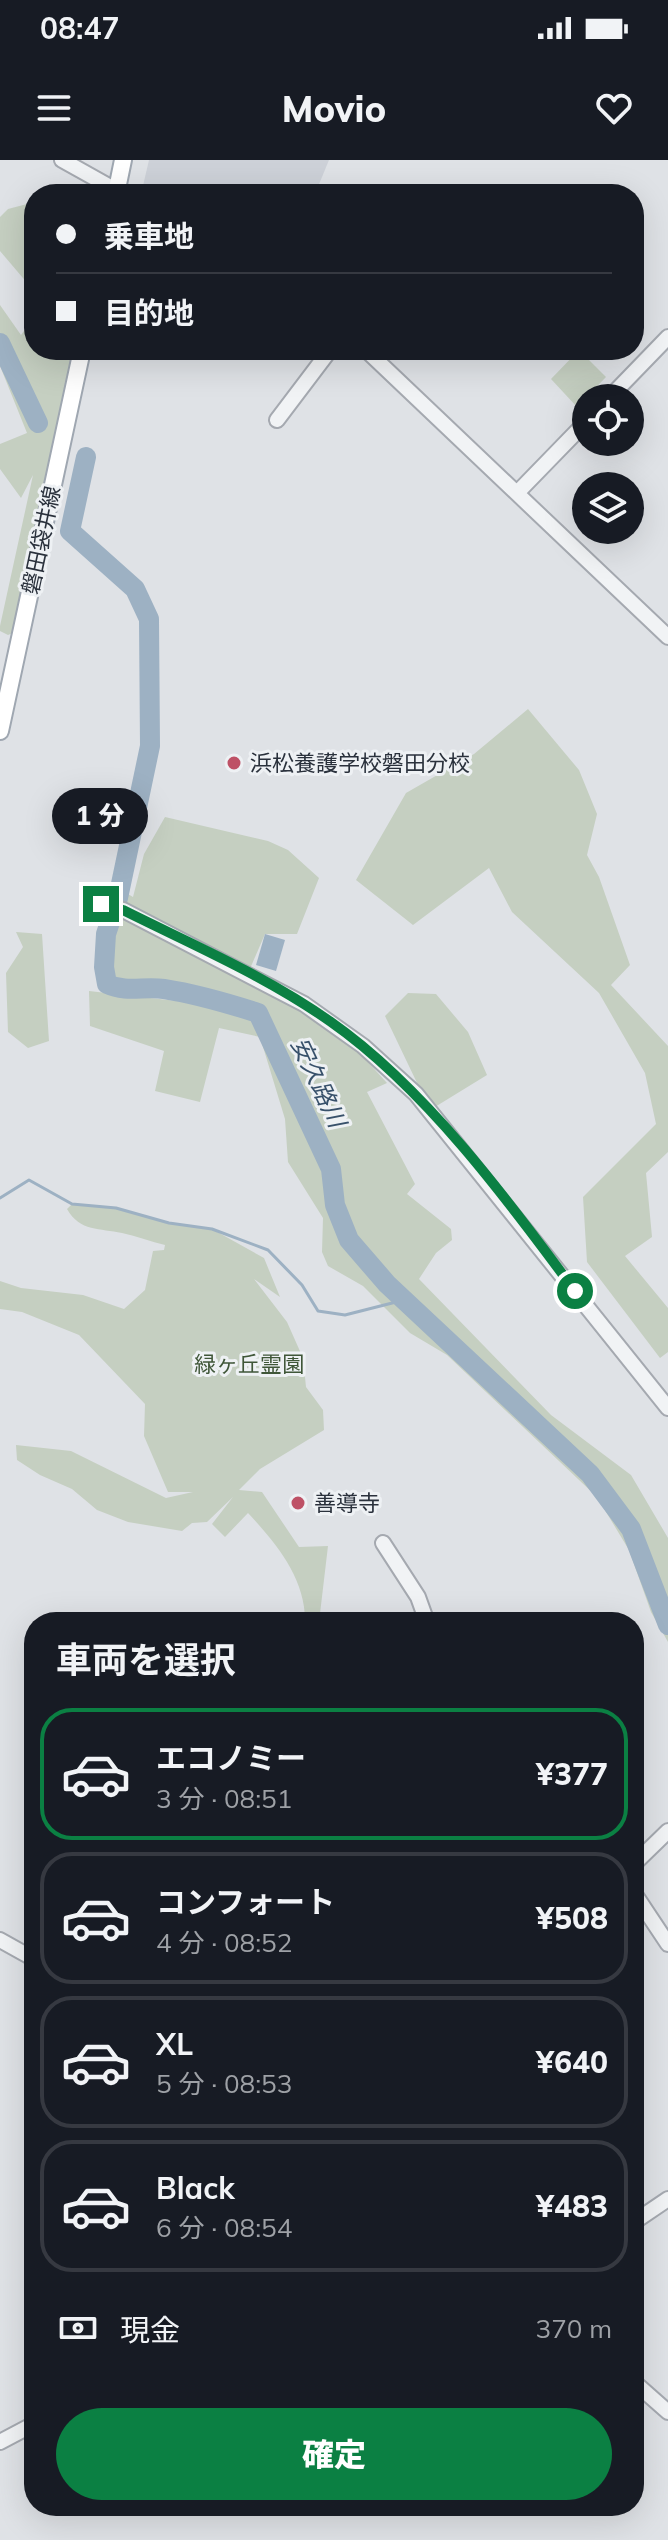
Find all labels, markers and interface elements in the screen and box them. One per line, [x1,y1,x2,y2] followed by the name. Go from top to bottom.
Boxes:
[40,9,119,47] text: 08:47
[32,86,76,130] icon: menu
[282,86,386,131] text: Movio
[592,86,636,130] icon: heart
[104,217,194,255] text: 乗車地
[104,294,194,332] text: 目的地
[572,384,644,544] map controls
[572,384,644,456] button: locate
[572,472,644,544] button: layers
[16,483,66,597] street label: 磐田袋井線
[250,749,470,777] place label: 浜松養護学校磐田分校
[225,754,243,772] marker: 浜松養護学校磐田分校
[53,788,149,844] callout: 1 分
[76,799,124,832] text: 1 分
[83,886,119,922] route end
[285,1032,354,1135] water label: 安久路川
[557,1273,593,1309] route start
[194,1350,304,1378] park label: 緑ヶ丘霊園
[314,1489,380,1517] place label: 善導寺
[289,1494,307,1512] marker: 善導寺
[56,1637,236,1682] text: 車両を選択
[60,1738,132,1810] icon: car
[156,1739,306,1777] text: エコノミー
[536,1755,608,1793] text: ¥377
[156,1782,292,1815] text: 3 分 · 08:51
[60,1882,132,1954] icon: car
[156,1883,335,1921] text: コンフォート
[536,1899,608,1937] text: ¥508
[156,1926,292,1959] text: 4 分 · 08:52
[156,2025,193,2063] text: XL
[60,2026,132,2098] icon: car
[536,2043,608,2081] text: ¥640
[156,2067,292,2100] text: 5 分 · 08:53
[156,2169,235,2207] text: Black
[60,2170,132,2242] icon: car
[536,2187,608,2225] text: ¥483
[156,2211,292,2244] text: 6 分 · 08:54
[56,2306,100,2350] icon: cash
[120,2311,180,2349] text: 現金
[536,2312,612,2345] text: 370 m
[56,2408,612,2500] button: 確定

